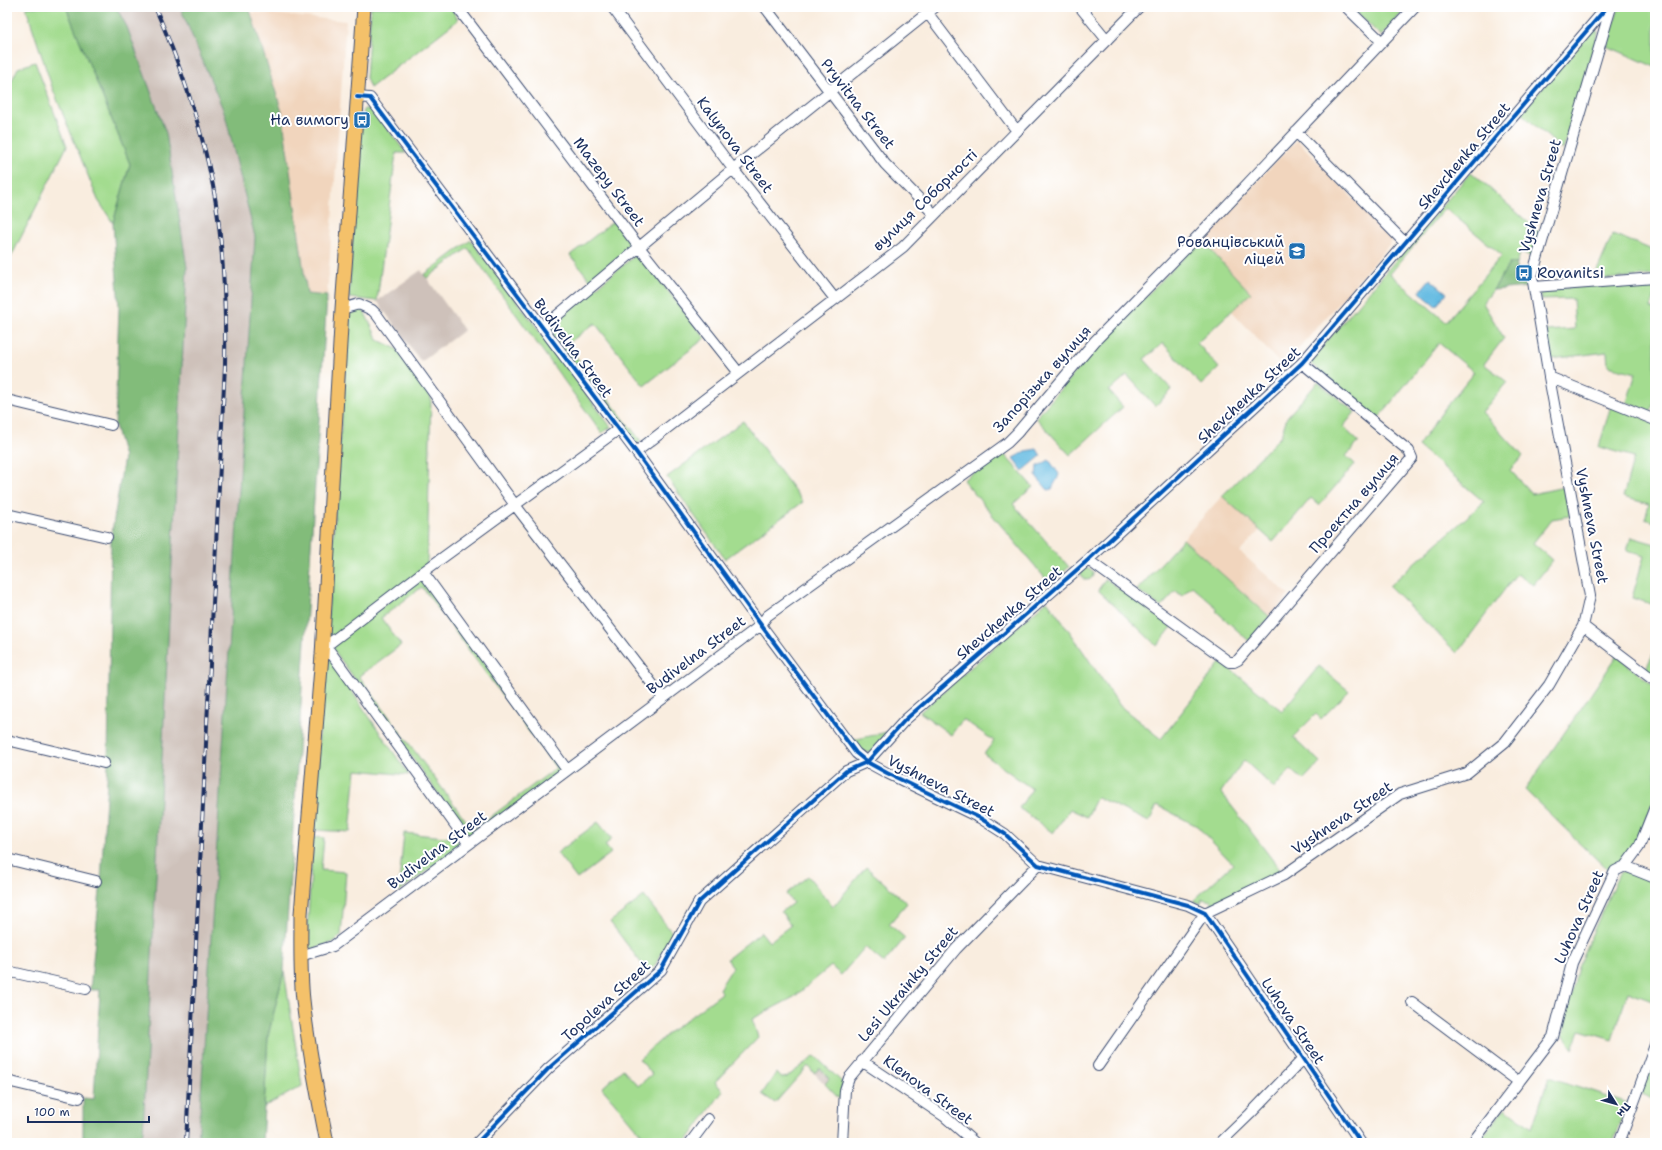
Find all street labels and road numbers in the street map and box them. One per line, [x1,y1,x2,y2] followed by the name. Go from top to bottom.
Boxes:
[816,55,900,153] street label: Pryvitna Street
[692,93,778,197] street label: Kalynova Street
[1413,98,1515,214] street label: Shevchenka Street
[569,133,649,231] street label: Mazepy Street
[1514,137,1566,255] street label: Vyshneva Street
[868,145,982,255] street label: вулиця Соборності
[529,294,617,402] street label: Budivelna Street
[988,321,1096,437] street label: Запорізька вулиця
[1193,342,1305,448] street label: Shevchenka Street
[1305,449,1403,557] street label: Проектна вулиця
[1571,466,1613,586] street label: Vyshneva Street
[952,561,1066,665] street label: Shevchenka Street
[642,611,750,699] street label: Budivelna Street
[884,750,998,822] street label: Vyshneva Street
[1288,777,1396,859] street label: Vyshneva Street
[383,806,491,894] street label: Budivelna Street
[1549,867,1609,967] street label: Luhova Street
[854,922,962,1046] street label: Lesi Ukrainky Street
[557,956,655,1046] street label: Topoleva Street
[1257,974,1329,1068] street label: Luhova Street
[879,1051,977,1129] street label: Klenova Street

